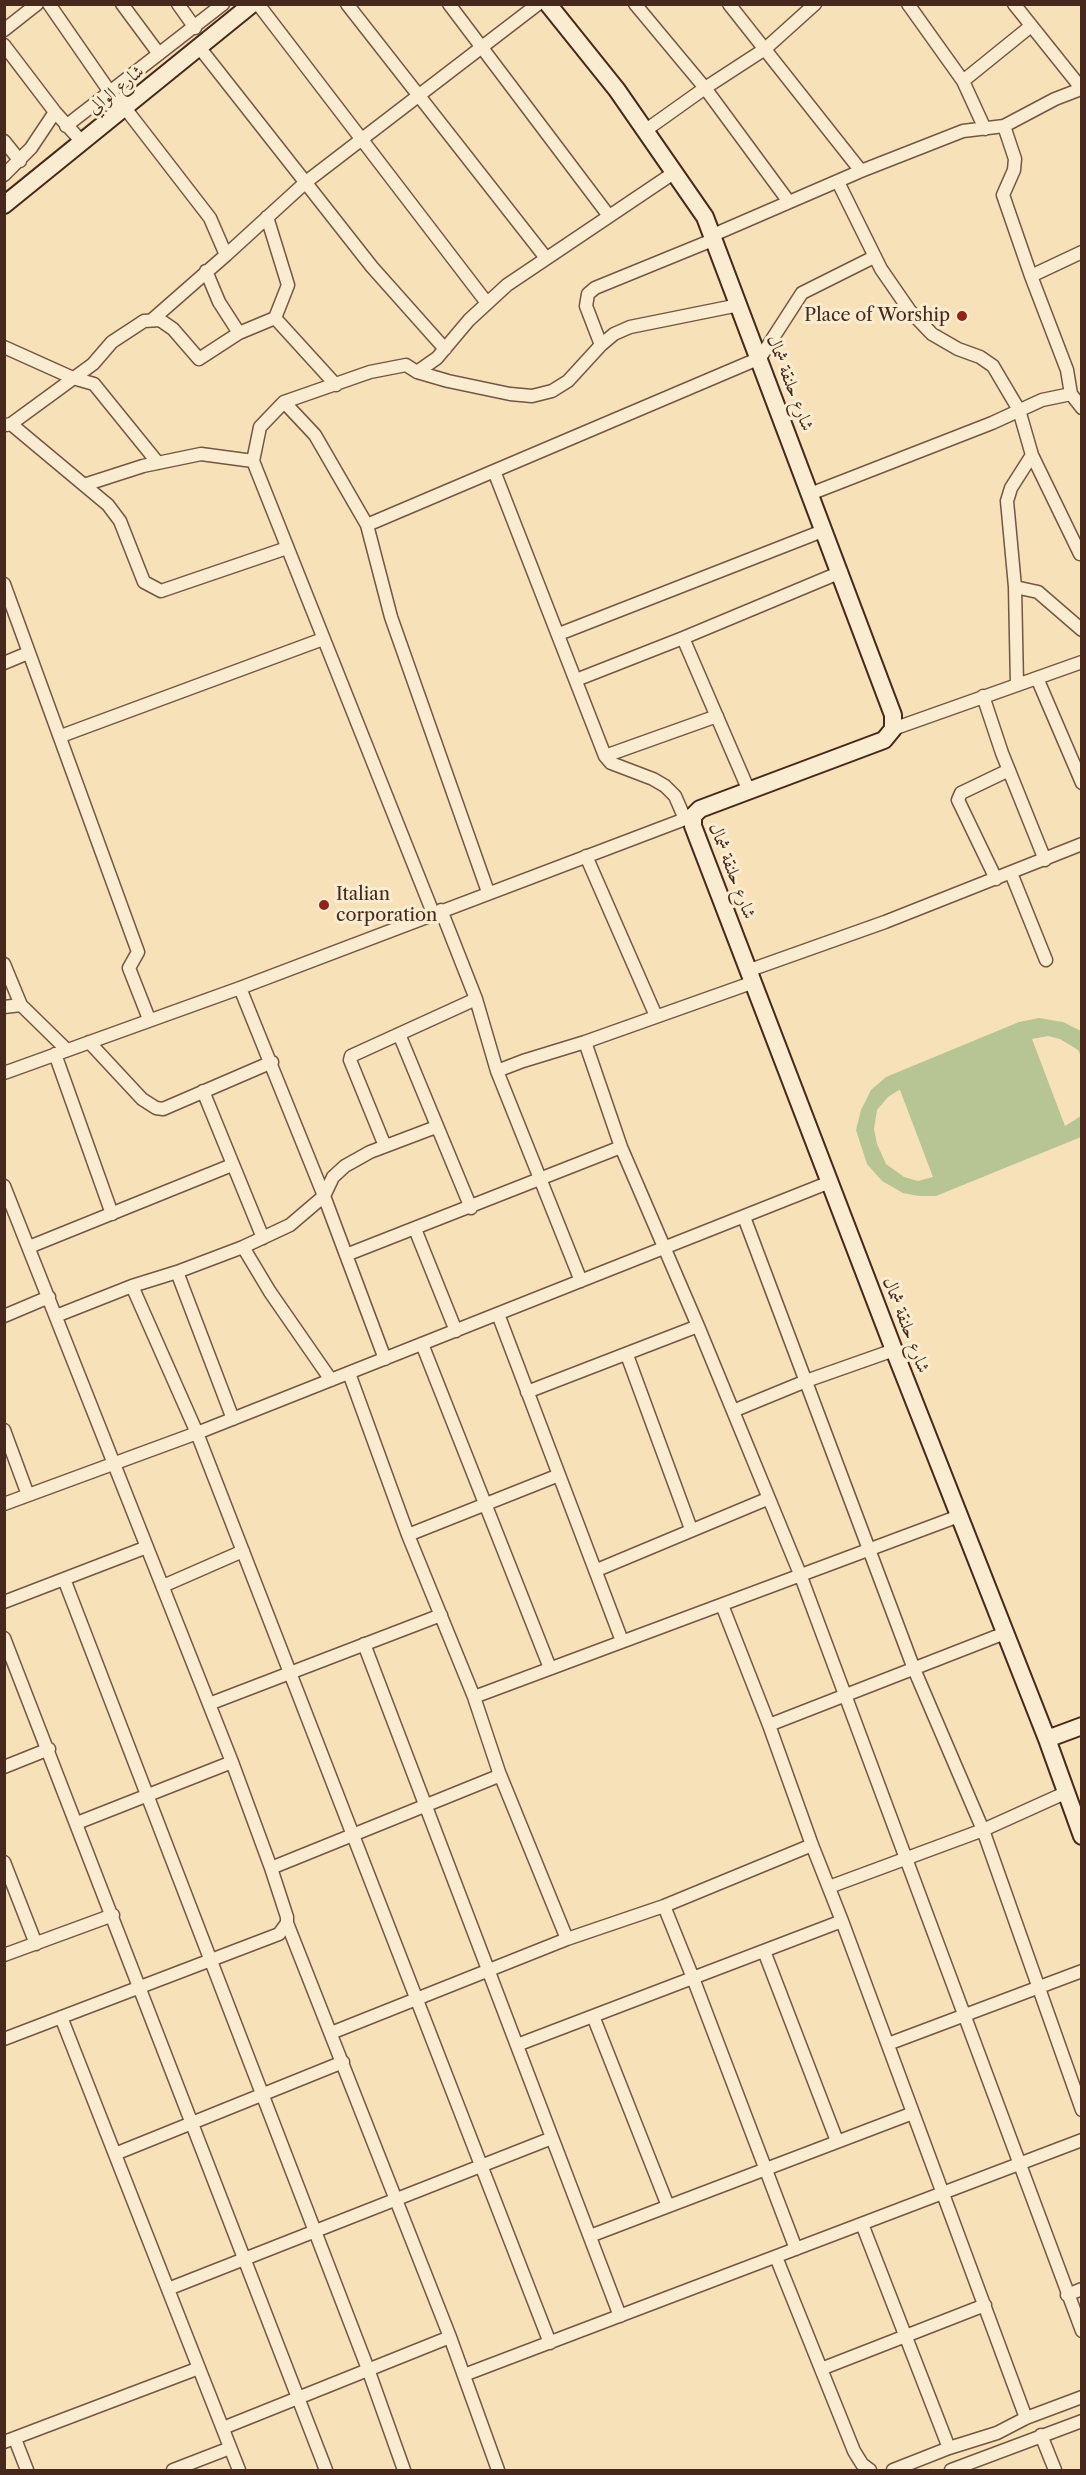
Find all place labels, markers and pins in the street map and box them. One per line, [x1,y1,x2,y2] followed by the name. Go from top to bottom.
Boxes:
[804,305,950,327] place label: Place of Worship
[955,309,969,323] marker: Place of Worship
[336,884,437,926] place label: Italian corporation
[317,898,331,912] marker: Italian corporation

